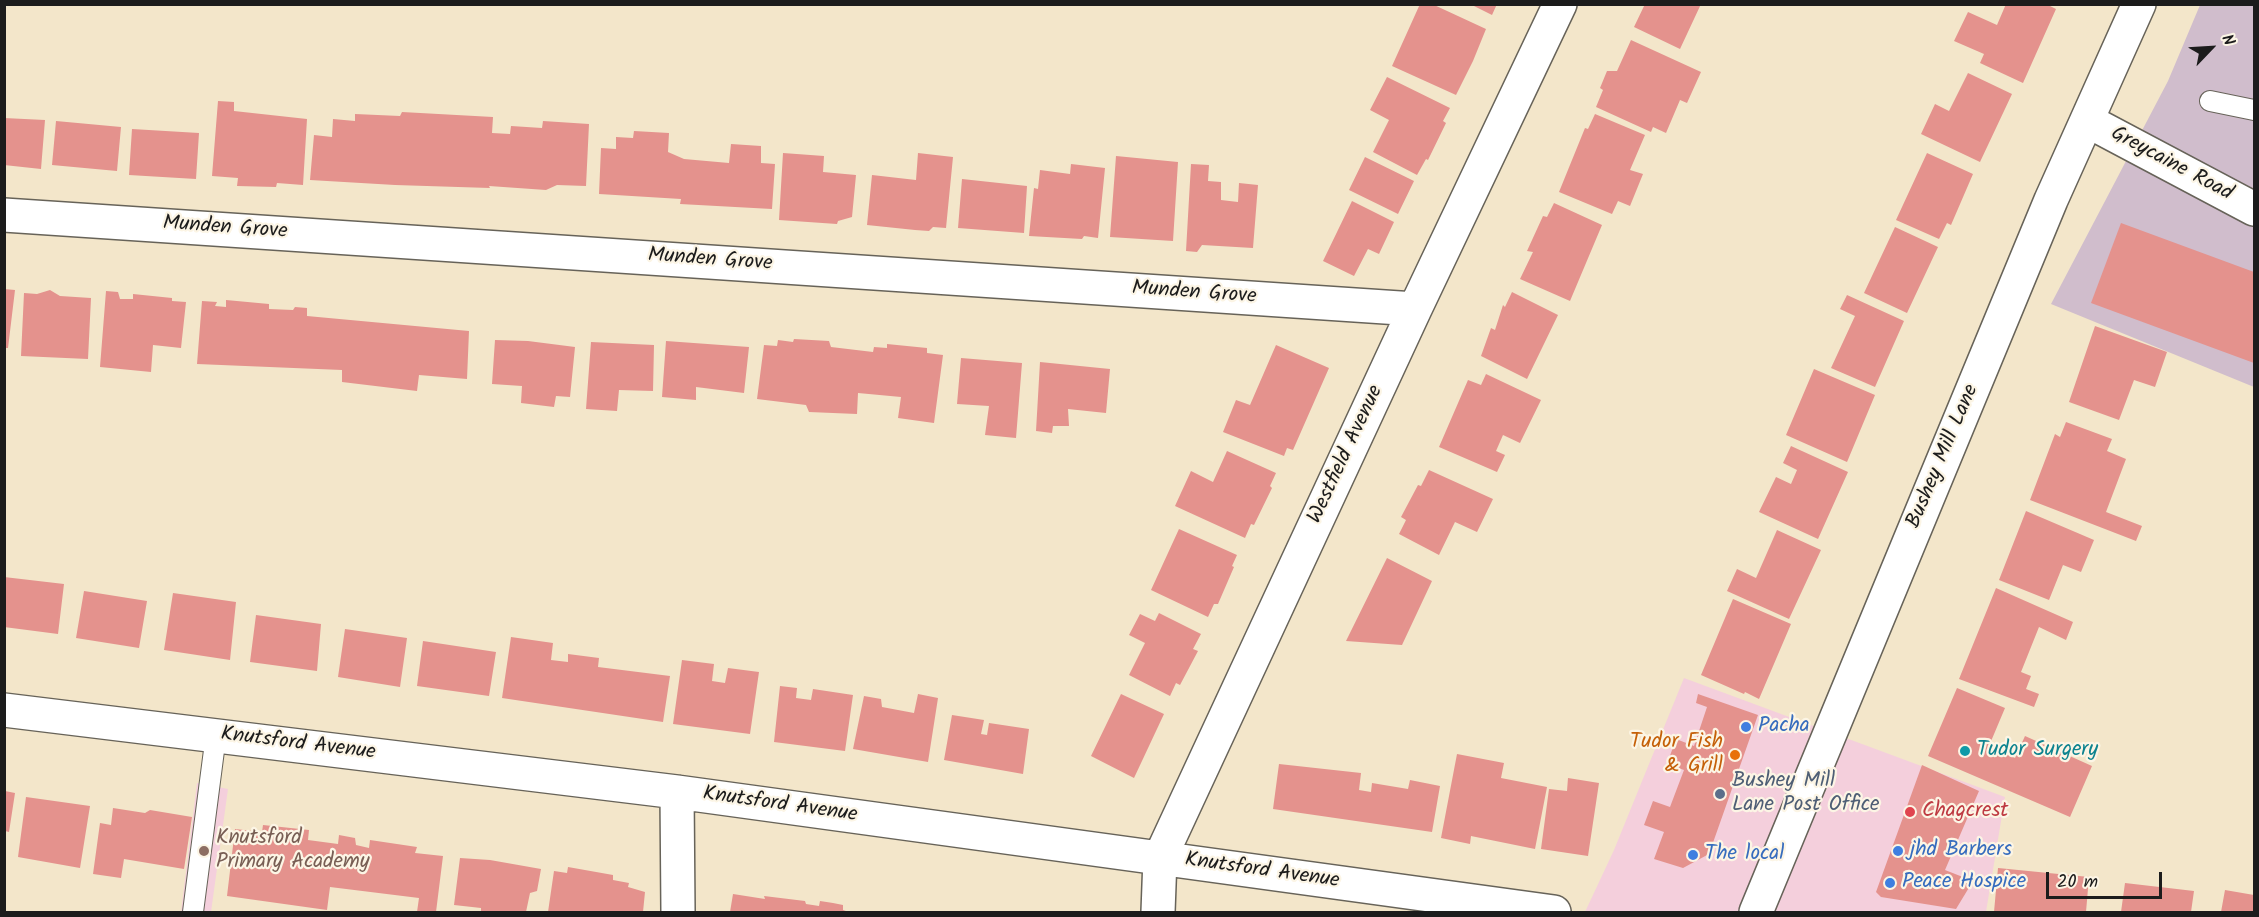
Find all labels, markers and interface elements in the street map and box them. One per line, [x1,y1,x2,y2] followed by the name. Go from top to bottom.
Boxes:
[2181,18,2241,78] north arrow
[2214,30,2241,50] text: N
[2106,122,2236,208] street label: Greycaine Road
[162,212,288,246] street label: Munden Grove
[647,244,773,278] street label: Munden Grove
[1131,277,1257,311] street label: Munden Grove
[1902,381,1986,533] street label: Bushey Mill Lane
[1304,382,1390,528] street label: Westfield Avenue
[1758,714,1810,740] place label: Pacha
[1739,720,1753,734] marker: Pacha
[219,723,377,767] street label: Knutsford Avenue
[1630,730,1723,780] place label: Tudor Fish & Grill
[1977,738,2098,764] place label: Tudor Surgery
[1958,744,1972,758] marker: Tudor Surgery
[1728,748,1742,762] marker: Tudor Fish & Grill
[1732,769,1879,819] place label: Bushey Mill Lane Post Office
[701,783,859,829] street label: Knutsford Avenue
[1713,787,1727,801] marker: Bushey Mill Lane Post Office
[1922,799,2008,825] place label: Chagcrest
[1903,805,1917,819] marker: Chagcrest
[216,826,370,876] place label: Knutsford Primary Academy
[1910,838,2012,864] place label: jhd Barbers
[1705,842,1784,868] place label: The local
[197,844,211,858] marker: Knutsford Primary Academy
[1891,844,1905,858] marker: jhd Barbers
[1686,848,1700,862] marker: The local
[1183,849,1341,895] street label: Knutsford Avenue
[2049,860,2164,898] scale bar
[2057,868,2098,897] text: 20 m
[1902,870,2026,896] place label: Peace Hospice
[1883,876,1897,890] marker: Peace Hospice

